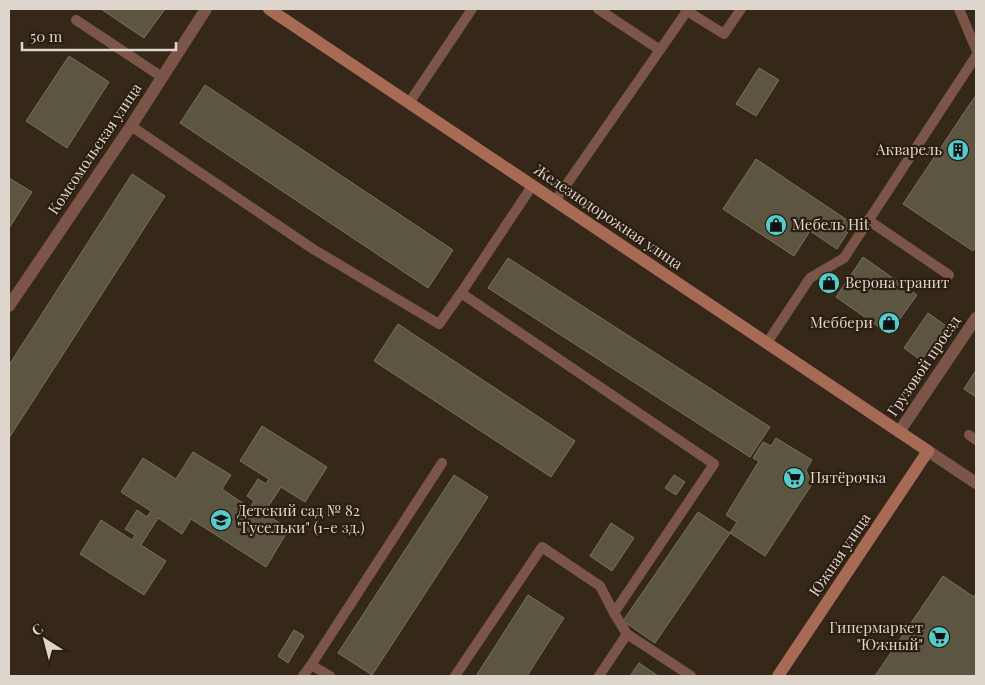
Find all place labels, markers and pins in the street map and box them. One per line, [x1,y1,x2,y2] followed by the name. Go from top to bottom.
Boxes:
[946,138,970,162] building icon: Акварель
[875,139,942,159] place label: Акварель
[764,213,788,237] shop icon: Мебель Hit
[792,214,870,234] place label: Мебель Hit
[817,271,841,295] shop icon: Верона гранит
[845,272,949,292] place label: Верона гранит
[877,311,901,335] shop icon: Меббери
[810,312,873,332] place label: Меббери
[782,466,806,490] supermarket icon: Пятёрочка
[810,467,887,487] place label: Пятёрочка
[237,500,365,537] place label: Детский сад № 82 "Гусельки" (1-е зд.)
[209,508,233,532] school or university icon: Детский сад № 82 "Гусельки" (1-е зд.)
[829,617,923,654] place label: Гипермаркет "Южный"
[927,625,951,649] supermarket icon: Гипермаркет "Южный"

